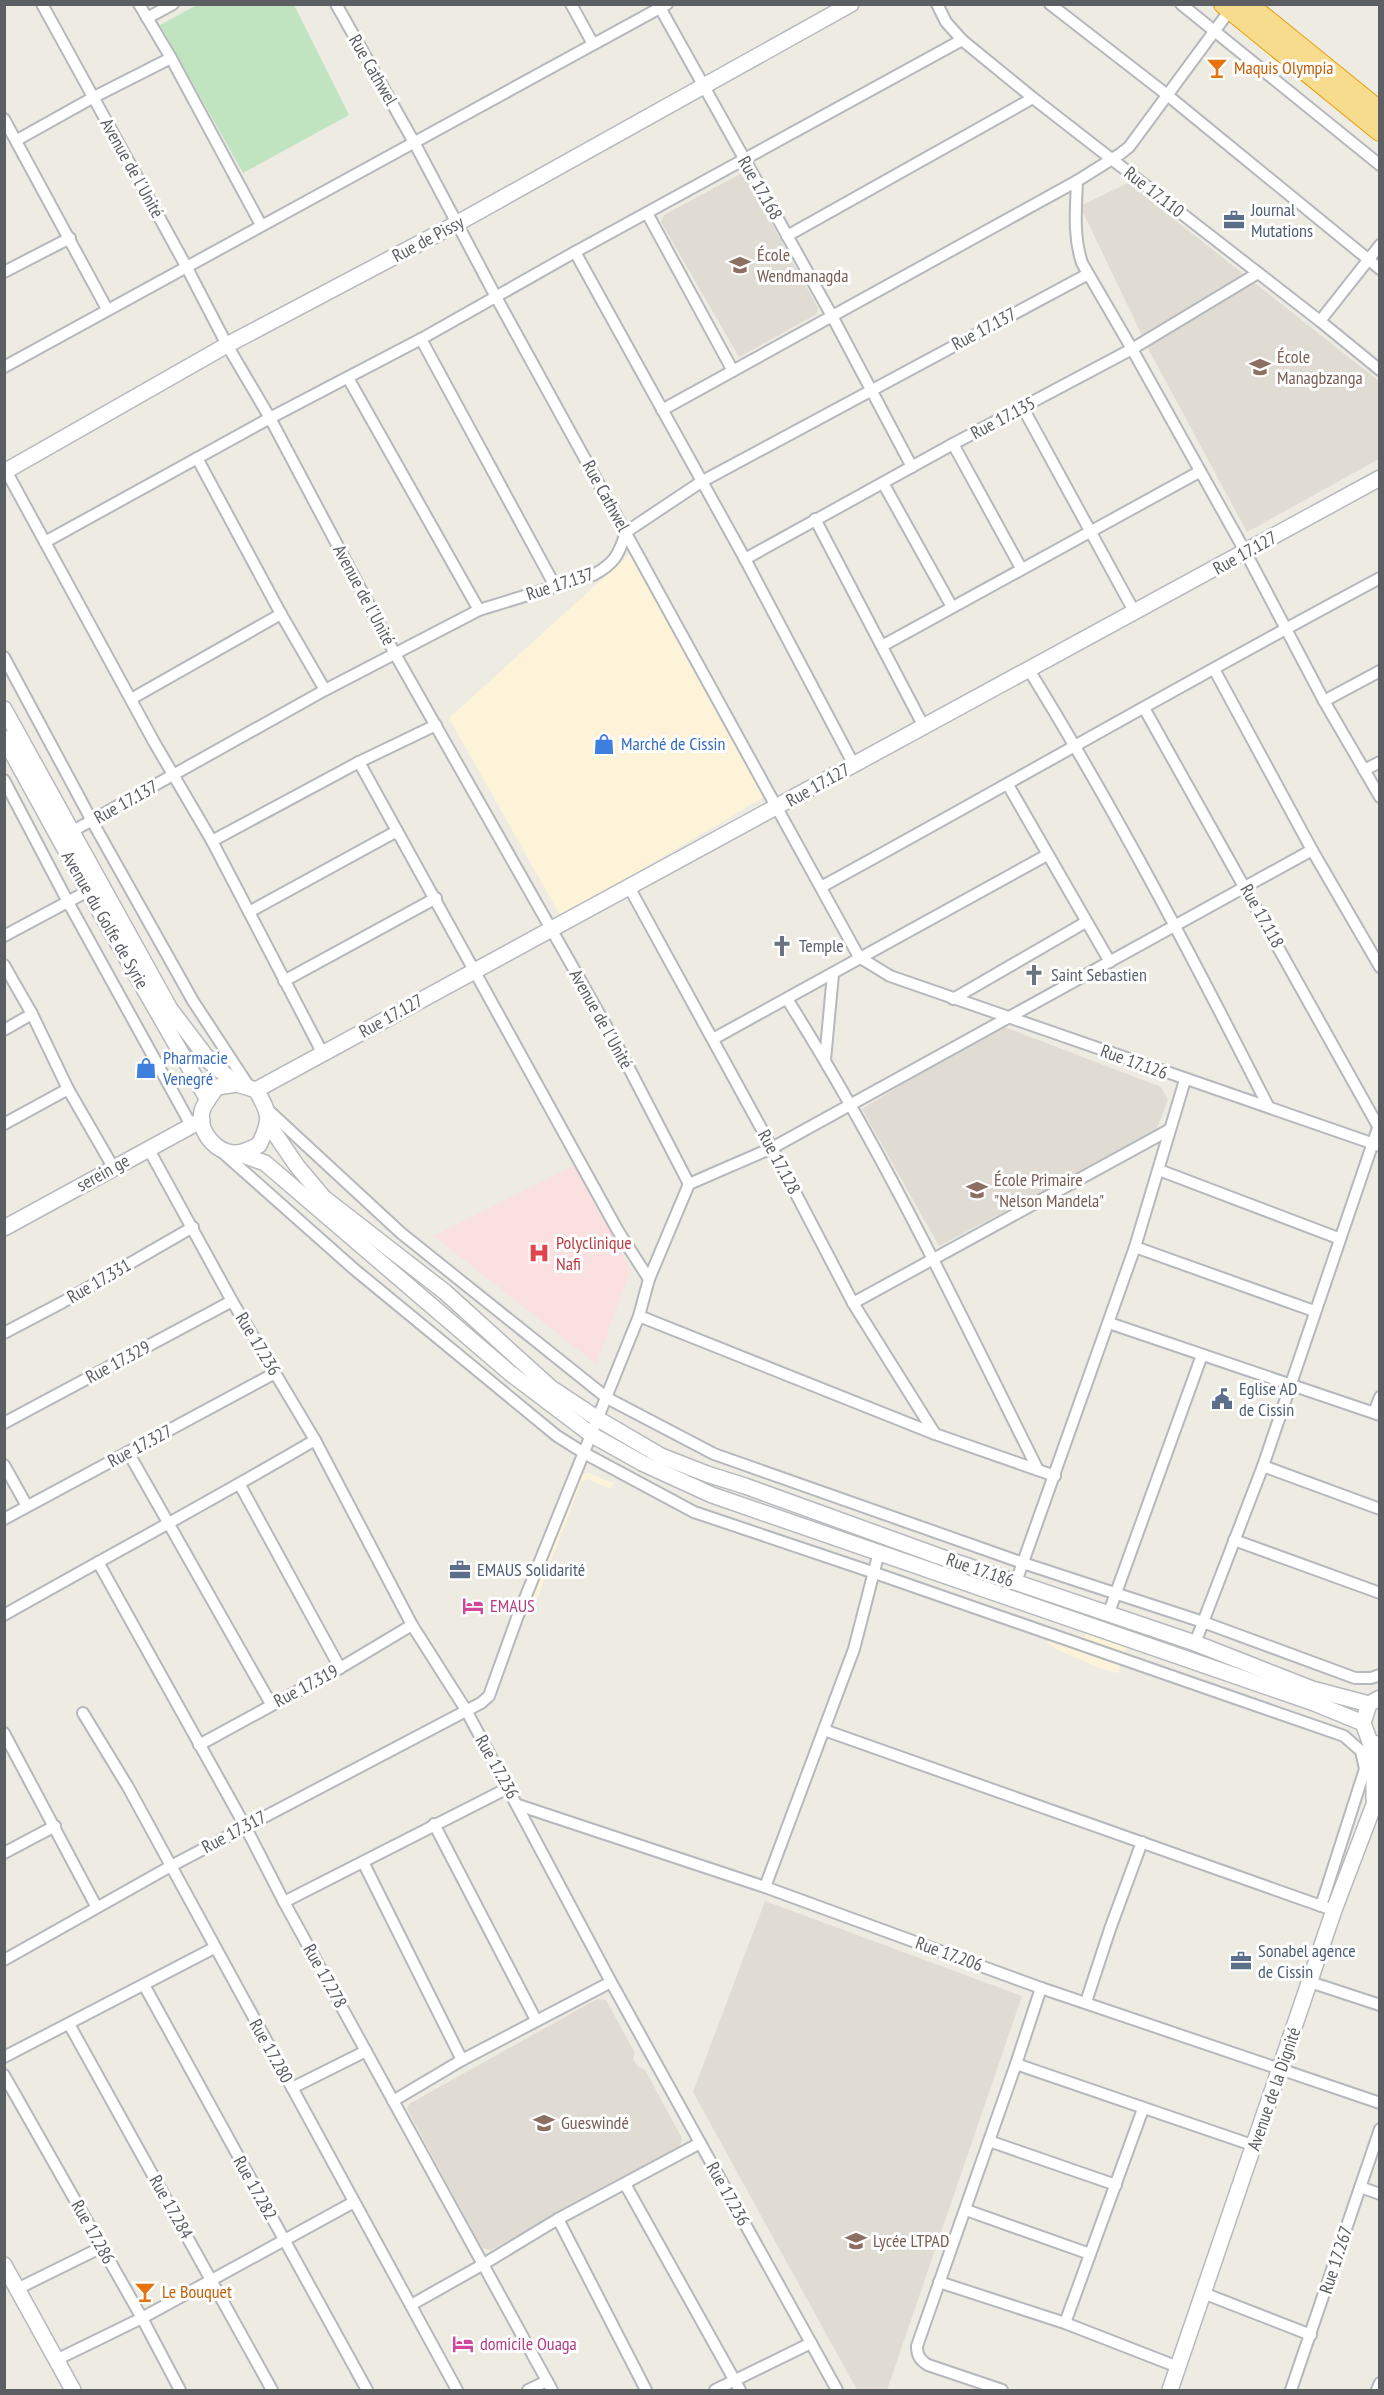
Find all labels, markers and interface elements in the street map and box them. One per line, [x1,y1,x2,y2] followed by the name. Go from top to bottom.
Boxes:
[344,30,403,110] street label: Rue Cathwel
[1205,56,1229,80] bar icon: Maquis Olympia
[1234,56,1334,79] place label: Maquis Olympia
[96,114,169,222] street label: Avenue de l´Unité
[733,152,788,224] street label: Rue 17.168
[1120,161,1189,222] street label: Rue 17.110
[1250,198,1313,242] place label: Journal Mutations
[1222,208,1246,232] office icon: Journal Mutations
[388,210,468,267] street label: Rue de Pissy
[757,243,848,287] place label: École Wendmanagda
[728,253,752,277] school or university icon: École Wendmanagda
[948,302,1020,355] street label: Rue 17.137
[1277,345,1363,389] place label: École Managbzanga
[1248,355,1272,379] school or university icon: École Managbzanga
[967,391,1039,444] street label: Rue 17.135
[578,456,636,536] street label: Rue Cathwel
[1209,526,1281,580] street label: Rue 17.127
[328,541,401,649] street label: Avenue de l´Unité
[523,562,597,605] street label: Rue 17.137
[592,732,616,756] shop icon: Marché de Cissin
[621,732,725,755] place label: Marché de Cissin
[782,758,854,812] street label: Rue 17.127
[90,775,162,829] street label: Rue 17.137
[57,847,154,993] street label: Avenue du Golfe de Syrie
[1235,880,1289,952] street label: Rue 17.118
[770,934,794,958] church icon: Temple
[799,934,844,957] place label: Temple
[1022,963,1046,987] church icon: Saint Sebastien
[1051,963,1147,986] place label: Saint Sebastien
[565,965,638,1073] street label: Avenue de l´Unité
[355,989,427,1043] street label: Rue 17.127
[1097,1039,1171,1084] street label: Rue 17.126
[162,1046,228,1090] place label: Pharmacie Venegré
[134,1056,158,1080] shop icon: Pharmacie Venegré
[753,1126,806,1198] street label: Rue 17.128
[72,1149,133,1196] street label: serein ge
[994,1168,1104,1212] place label: École Primaire "Nelson Mandela"
[965,1178,989,1202] school or university icon: École Primaire "Nelson Mandela"
[556,1231,632,1275] place label: Polyclinique Nafi
[527,1241,551,1265] hospital icon: Polyclinique Nafi
[63,1253,135,1308] street label: Rue 17.331
[231,1308,286,1380] street label: Rue 17.236
[82,1335,154,1388] street label: Rue 17.329
[1239,1377,1297,1421] place label: Eglise AD de Cissin
[1210,1387,1234,1411] public building icon: Eglise AD de Cissin
[104,1419,176,1472] street label: Rue 17.327
[943,1547,1017,1592] street label: Rue 17.186
[448,1558,472,1582] office icon: EMAUS Solidarité
[477,1558,585,1581] place label: EMAUS Solidarité
[461,1594,485,1618] hotel icon: EMAUS
[490,1594,535,1617] place label: EMAUS
[270,1659,342,1712] street label: Rue 17.319
[470,1731,524,1803] street label: Rue 17.236
[198,1805,270,1858] street label: Rue 17.317
[912,1931,986,1976] street label: Rue 17.206
[1258,1939,1356,1983] place label: Sonabel agence de Cissin
[298,1940,352,2012] street label: Rue 17.278
[1229,1949,1253,1973] office icon: Sonabel agence de Cissin
[244,2015,298,2087] street label: Rue 17.280
[1242,2024,1305,2153] street label: Avenue de la Dignité
[532,2111,556,2135] school or university icon: Gueswindé
[561,2111,629,2134] place label: Gueswindé
[228,2152,282,2224] street label: Rue 17.282
[701,2158,755,2230] street label: Rue 17.236
[144,2171,198,2243] street label: Rue 17.284
[66,2196,120,2268] street label: Rue 17.286
[1314,2223,1357,2297] street label: Rue 17.267
[844,2229,868,2253] school or university icon: Lycée LTPAD
[873,2229,949,2252] place label: Lycée LTPAD
[133,2280,157,2304] bar icon: Le Bouquet
[162,2280,232,2303] place label: Le Bouquet
[451,2332,475,2356] hotel icon: domicile Ouaga
[480,2332,577,2355] place label: domicile Ouaga

